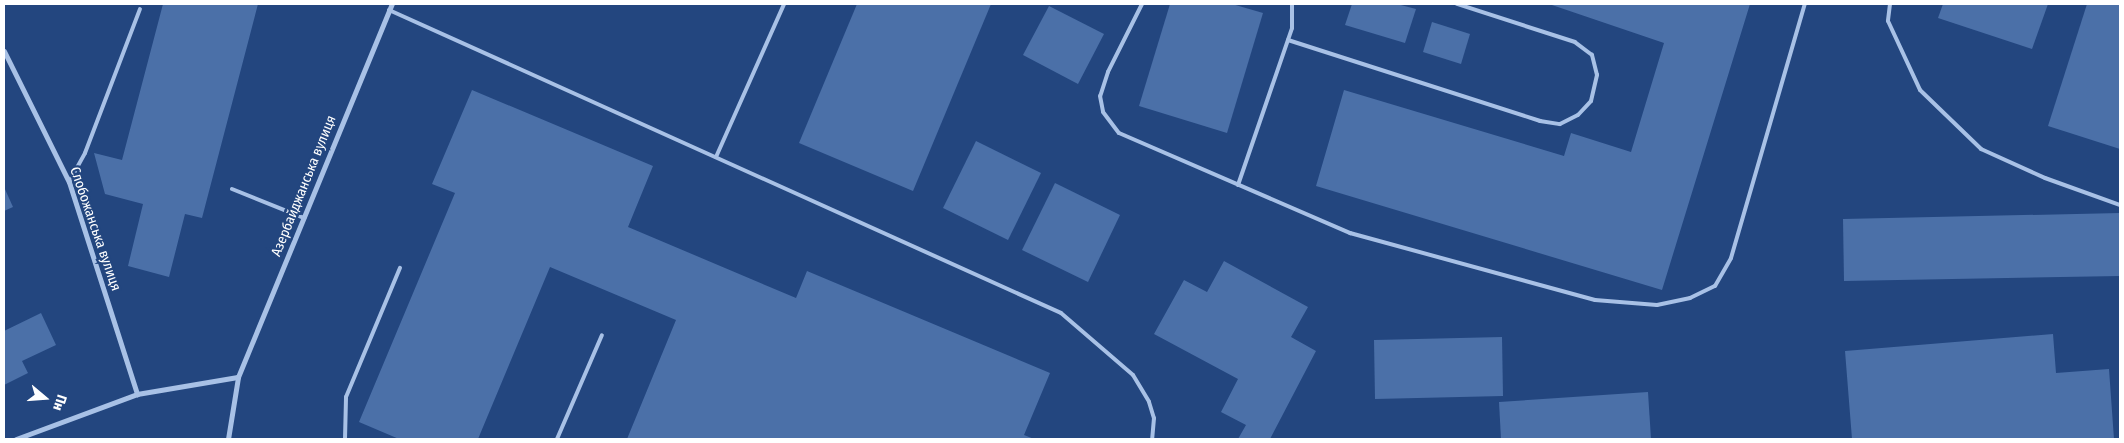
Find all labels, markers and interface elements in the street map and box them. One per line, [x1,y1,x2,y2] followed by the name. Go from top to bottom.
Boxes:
[268,113,340,259] street label: Азербайджанська вулиця
[66,165,124,293] street label: Слобожанська вулиця
[20,373,70,423] north arrow
[49,393,70,413] text: Пн

